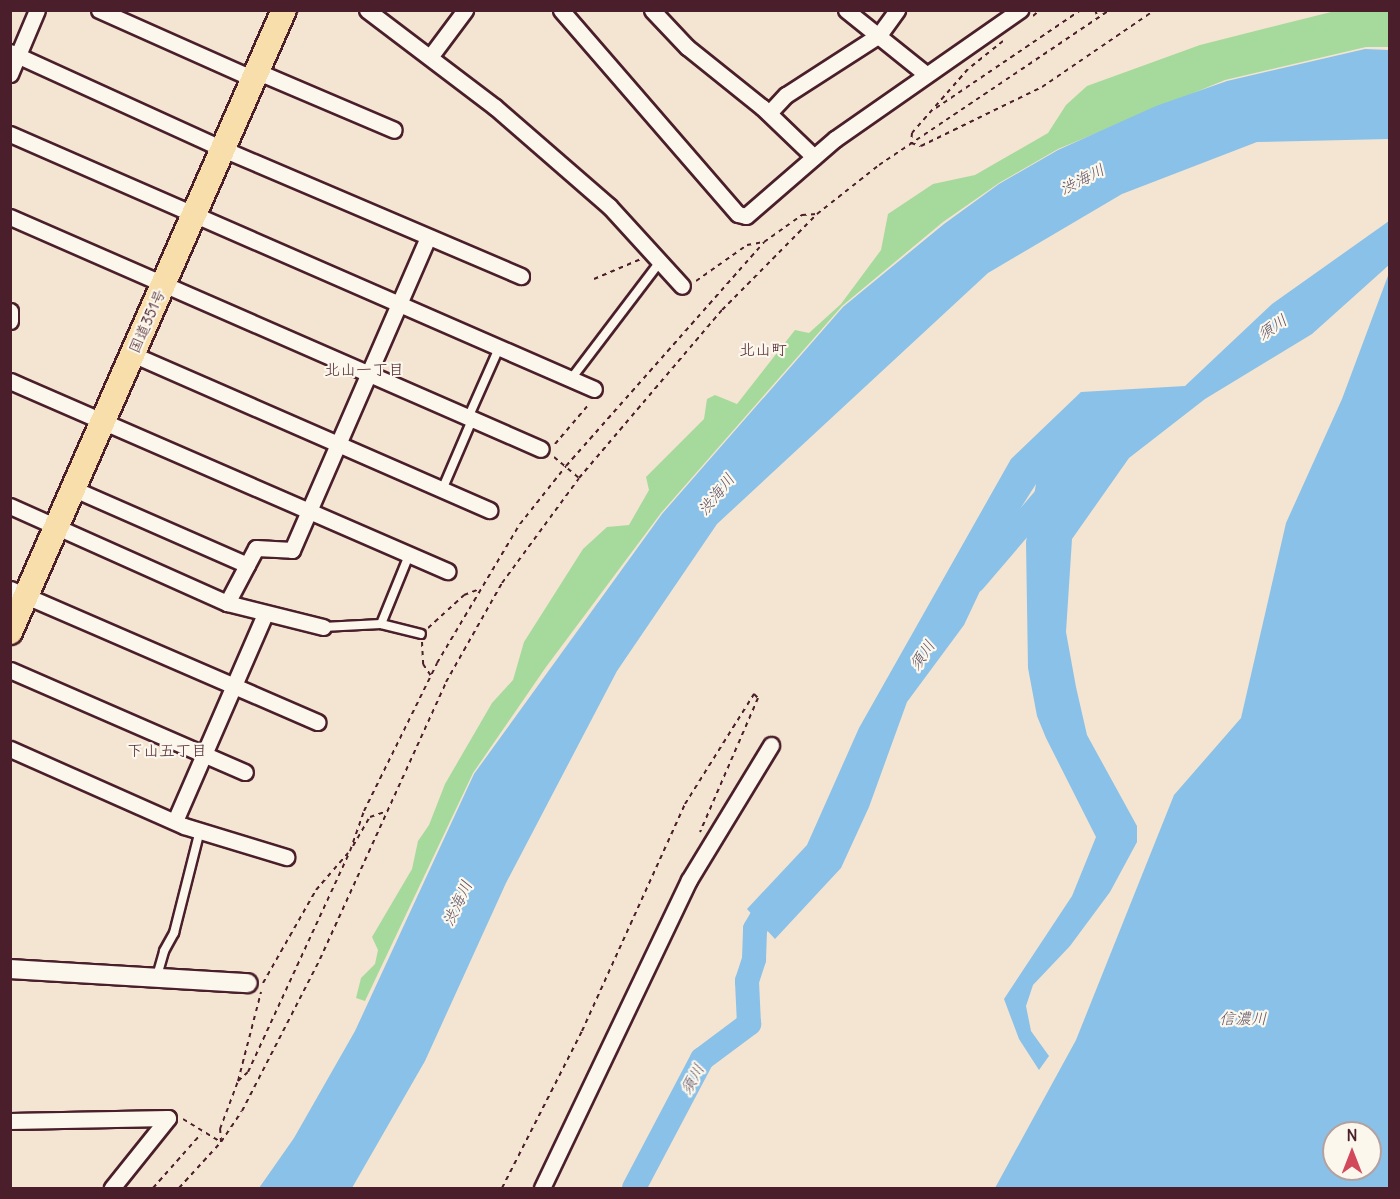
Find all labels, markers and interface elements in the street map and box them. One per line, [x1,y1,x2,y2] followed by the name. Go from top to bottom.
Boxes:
[1056,160,1108,198] water label: 渋海川
[125,286,169,356] street label: 国道351号
[1253,310,1291,344] water label: 須川
[739,339,787,359] district label: 北山町
[324,359,404,379] district label: 北山一丁目
[693,469,739,519] water label: 渋海川
[905,636,939,674] water label: 須川
[127,740,207,760] district label: 下山五丁目
[438,877,476,929] water label: 渋海川
[1219,1008,1267,1028] water label: 信濃川
[676,1060,708,1098] water label: 須川
[1322,1121,1382,1181] north arrow
[1346,1125,1358,1145] text: N

